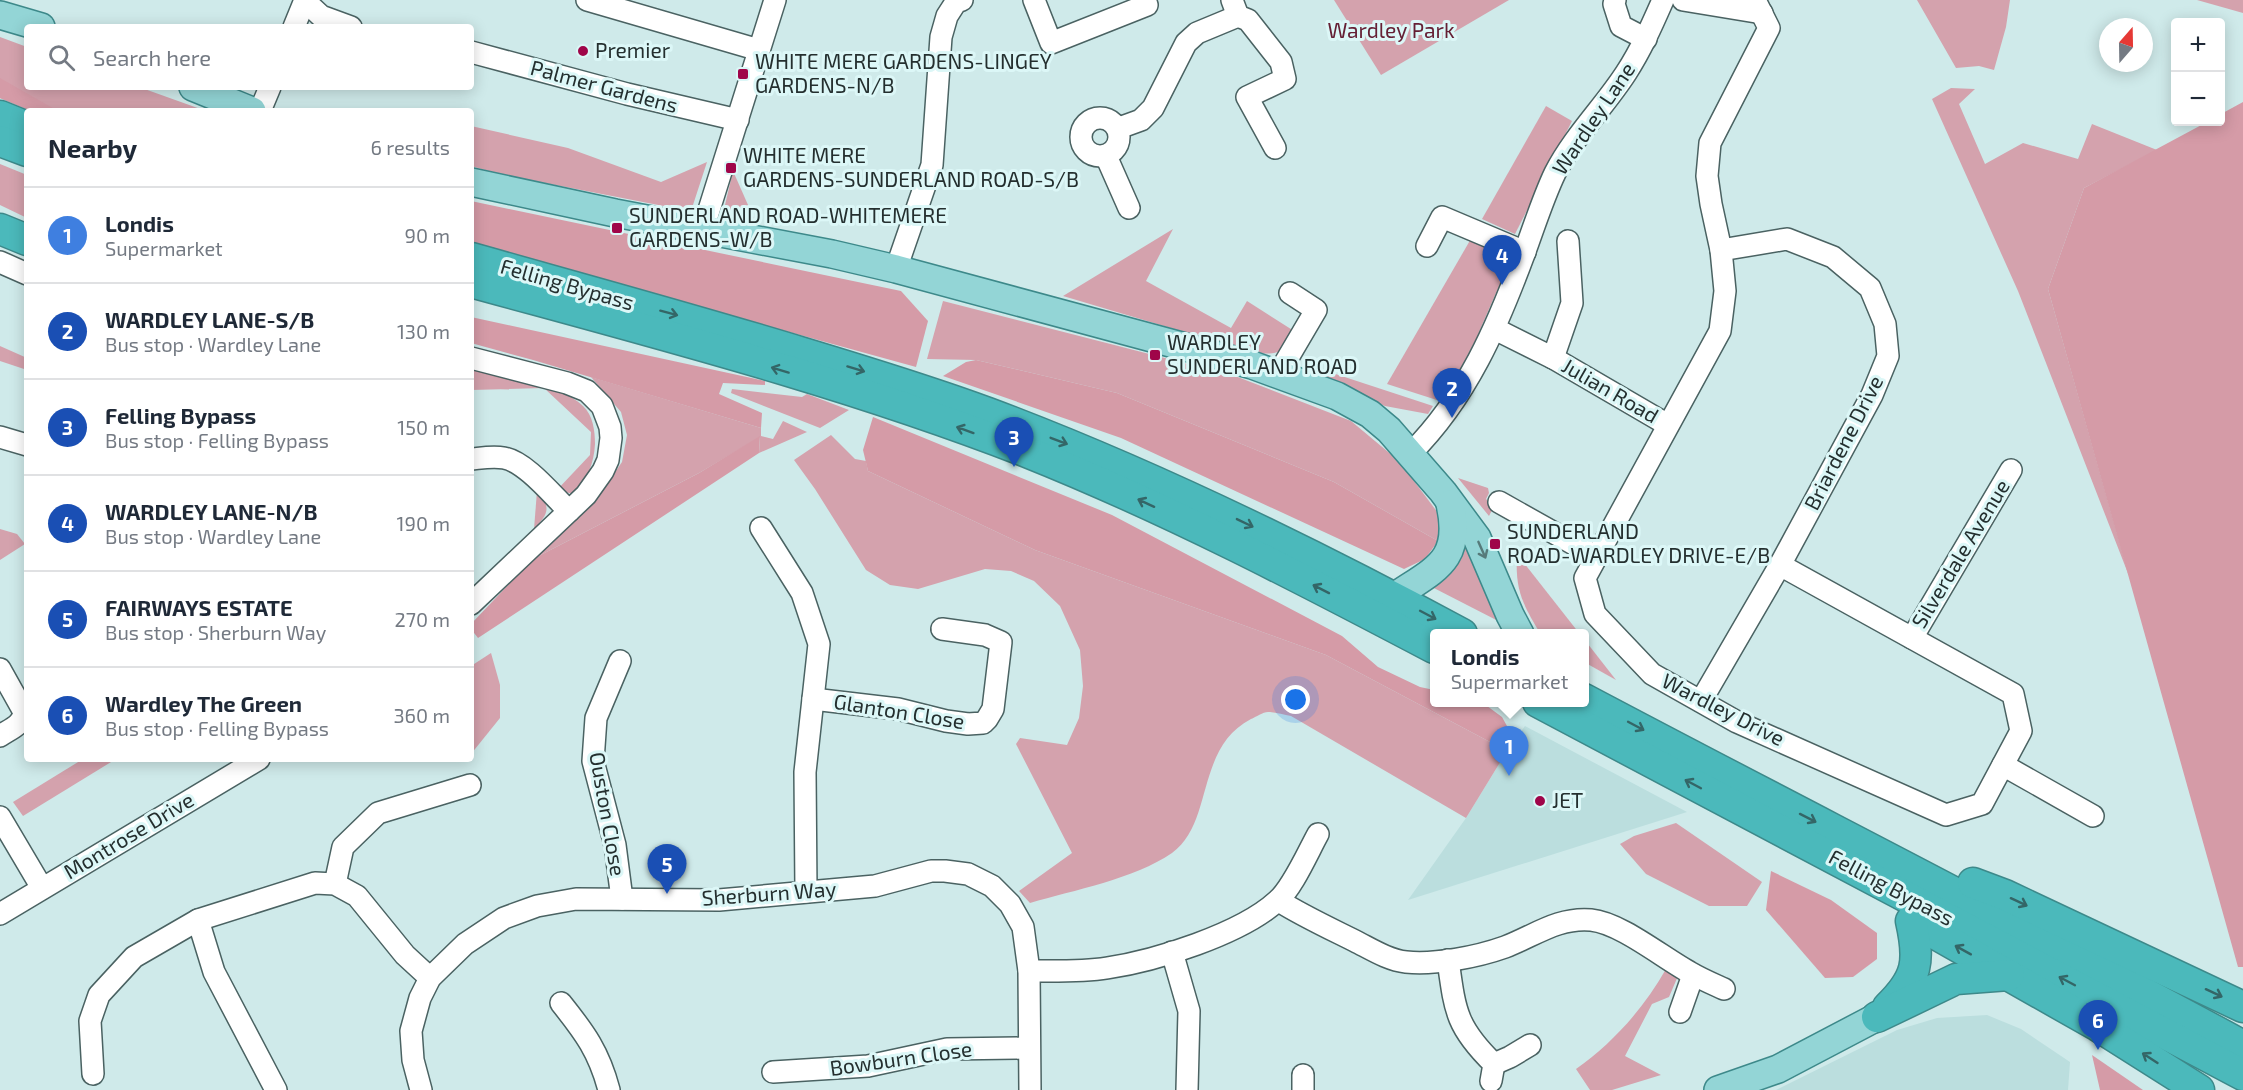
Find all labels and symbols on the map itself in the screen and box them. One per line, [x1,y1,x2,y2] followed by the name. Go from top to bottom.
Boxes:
[1327,17,1455,42] park label: Wardley Park
[2099,18,2153,72] north arrow
[595,37,671,62] place label: Premier
[576,44,590,58] marker: Premier
[755,48,1052,97] place label: WHITE MERE GARDENS-LINGEY GARDENS-N/B
[528,54,681,117] street label: Palmer Gardens
[1546,57,1639,179] street label: Wardley Lane
[736,67,750,81] marker: WHITE MERE GARDENS-LINGEY GARDENS-N/B
[743,142,1079,191] place label: WHITE MERE GARDENS-SUNDERLAND ROAD-S/B
[724,161,738,175] marker: WHITE MERE GARDENS-SUNDERLAND ROAD-S/B
[629,202,947,251] place label: SUNDERLAND ROAD-WHITEMERE GARDENS-W/B
[610,221,624,235] marker: SUNDERLAND ROAD-WHITEMERE GARDENS-W/B
[1482,236,1522,285] pin: 4
[498,253,637,315] street label: Felling Bypass
[659,308,678,319] one-way arrow
[1167,329,1357,378] place label: WARDLEY SUNDERLAND ROAD
[1148,348,1162,362] marker: WARDLEY SUNDERLAND ROAD
[1558,352,1663,427] street label: Julian Road
[770,364,789,375] one-way arrow
[846,364,865,375] one-way arrow
[1432,368,1472,418] pin: 2
[1798,371,1887,514] street label: Briardene Drive
[994,418,1034,467] pin: 3
[956,423,975,434] one-way arrow
[1050,436,1068,447] one-way arrow
[1906,474,2014,632] street label: Silverdale Avenue
[1137,496,1155,508] one-way arrow
[1236,518,1254,530] one-way arrow
[1507,518,1770,567] place label: SUNDERLAND ROAD-WARDLEY DRIVE-E/B
[1488,537,1502,551] marker: SUNDERLAND ROAD-WARDLEY DRIVE-E/B
[1477,540,1488,559] one-way arrow
[1312,583,1330,594] one-way arrow
[1419,609,1436,621] one-way arrow
[1658,667,1789,750] street label: Wardley Drive
[1281,685,1310,714] your location
[832,688,966,733] street label: Glanton Close
[1626,721,1644,732] one-way arrow
[1490,726,1528,776] pin: 1
[585,750,632,878] street label: Ouston Close
[1685,778,1702,790] one-way arrow
[59,786,198,883] street label: Montrose Drive
[1552,787,1583,812] place label: JET
[1533,794,1547,808] marker: JET
[1798,812,1816,824] one-way arrow
[1825,843,1958,930] street label: Felling Bypass
[648,844,686,894] pin: 5
[701,875,837,910] street label: Sherburn Way
[2010,896,2028,908] one-way arrow
[1955,944,1972,956] one-way arrow
[2059,975,2077,986] one-way arrow
[2205,988,2223,1000] one-way arrow
[2078,1000,2118,1050] pin: 6
[828,1035,974,1080] street label: Bowburn Close
[2142,1052,2159,1064] one-way arrow

